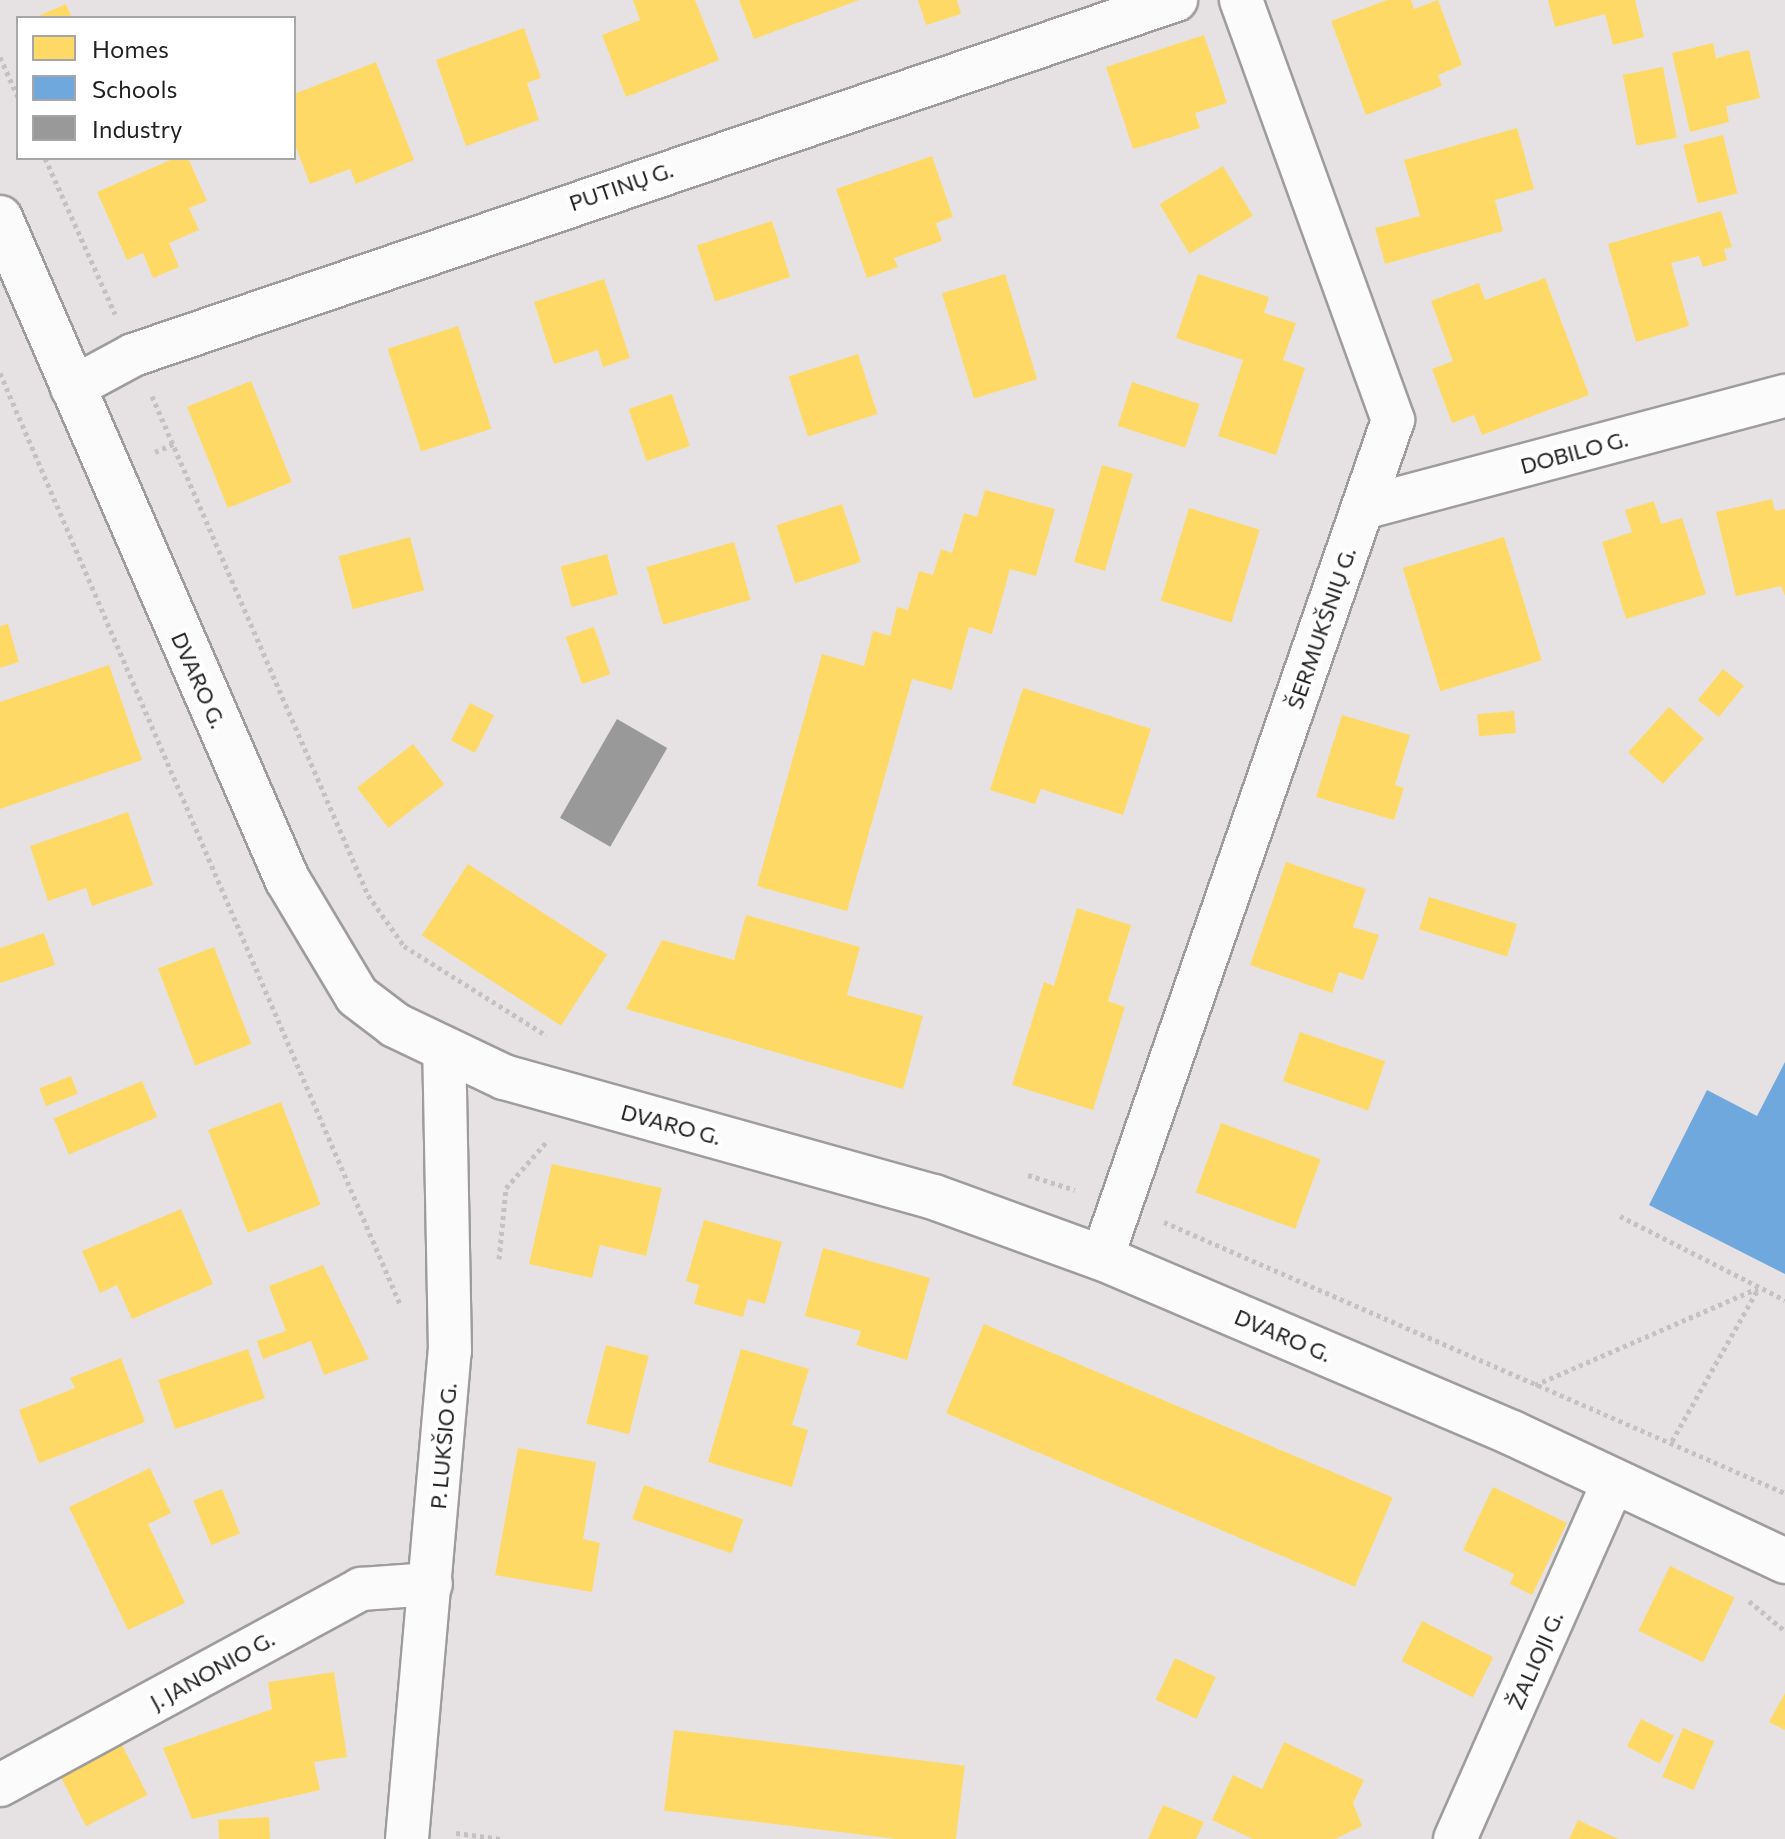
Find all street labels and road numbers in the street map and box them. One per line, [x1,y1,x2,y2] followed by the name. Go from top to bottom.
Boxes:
[565,156,677,216] street label: PUTINŲ G.
[1517,425,1631,479] street label: DOBILO G.
[1281,544,1361,712] street label: ŠERMUKŠNIŲ G.
[166,628,232,732] street label: DVARO G.
[618,1098,724,1150] street label: DVARO G.
[1231,1303,1335,1367] street label: DVARO G.
[424,1382,462,1510] street label: P. LUKŠIO G.
[1502,1607,1568,1713] street label: ŽALIOJI G.
[145,1625,279,1715] street label: J. JANONIO G.

